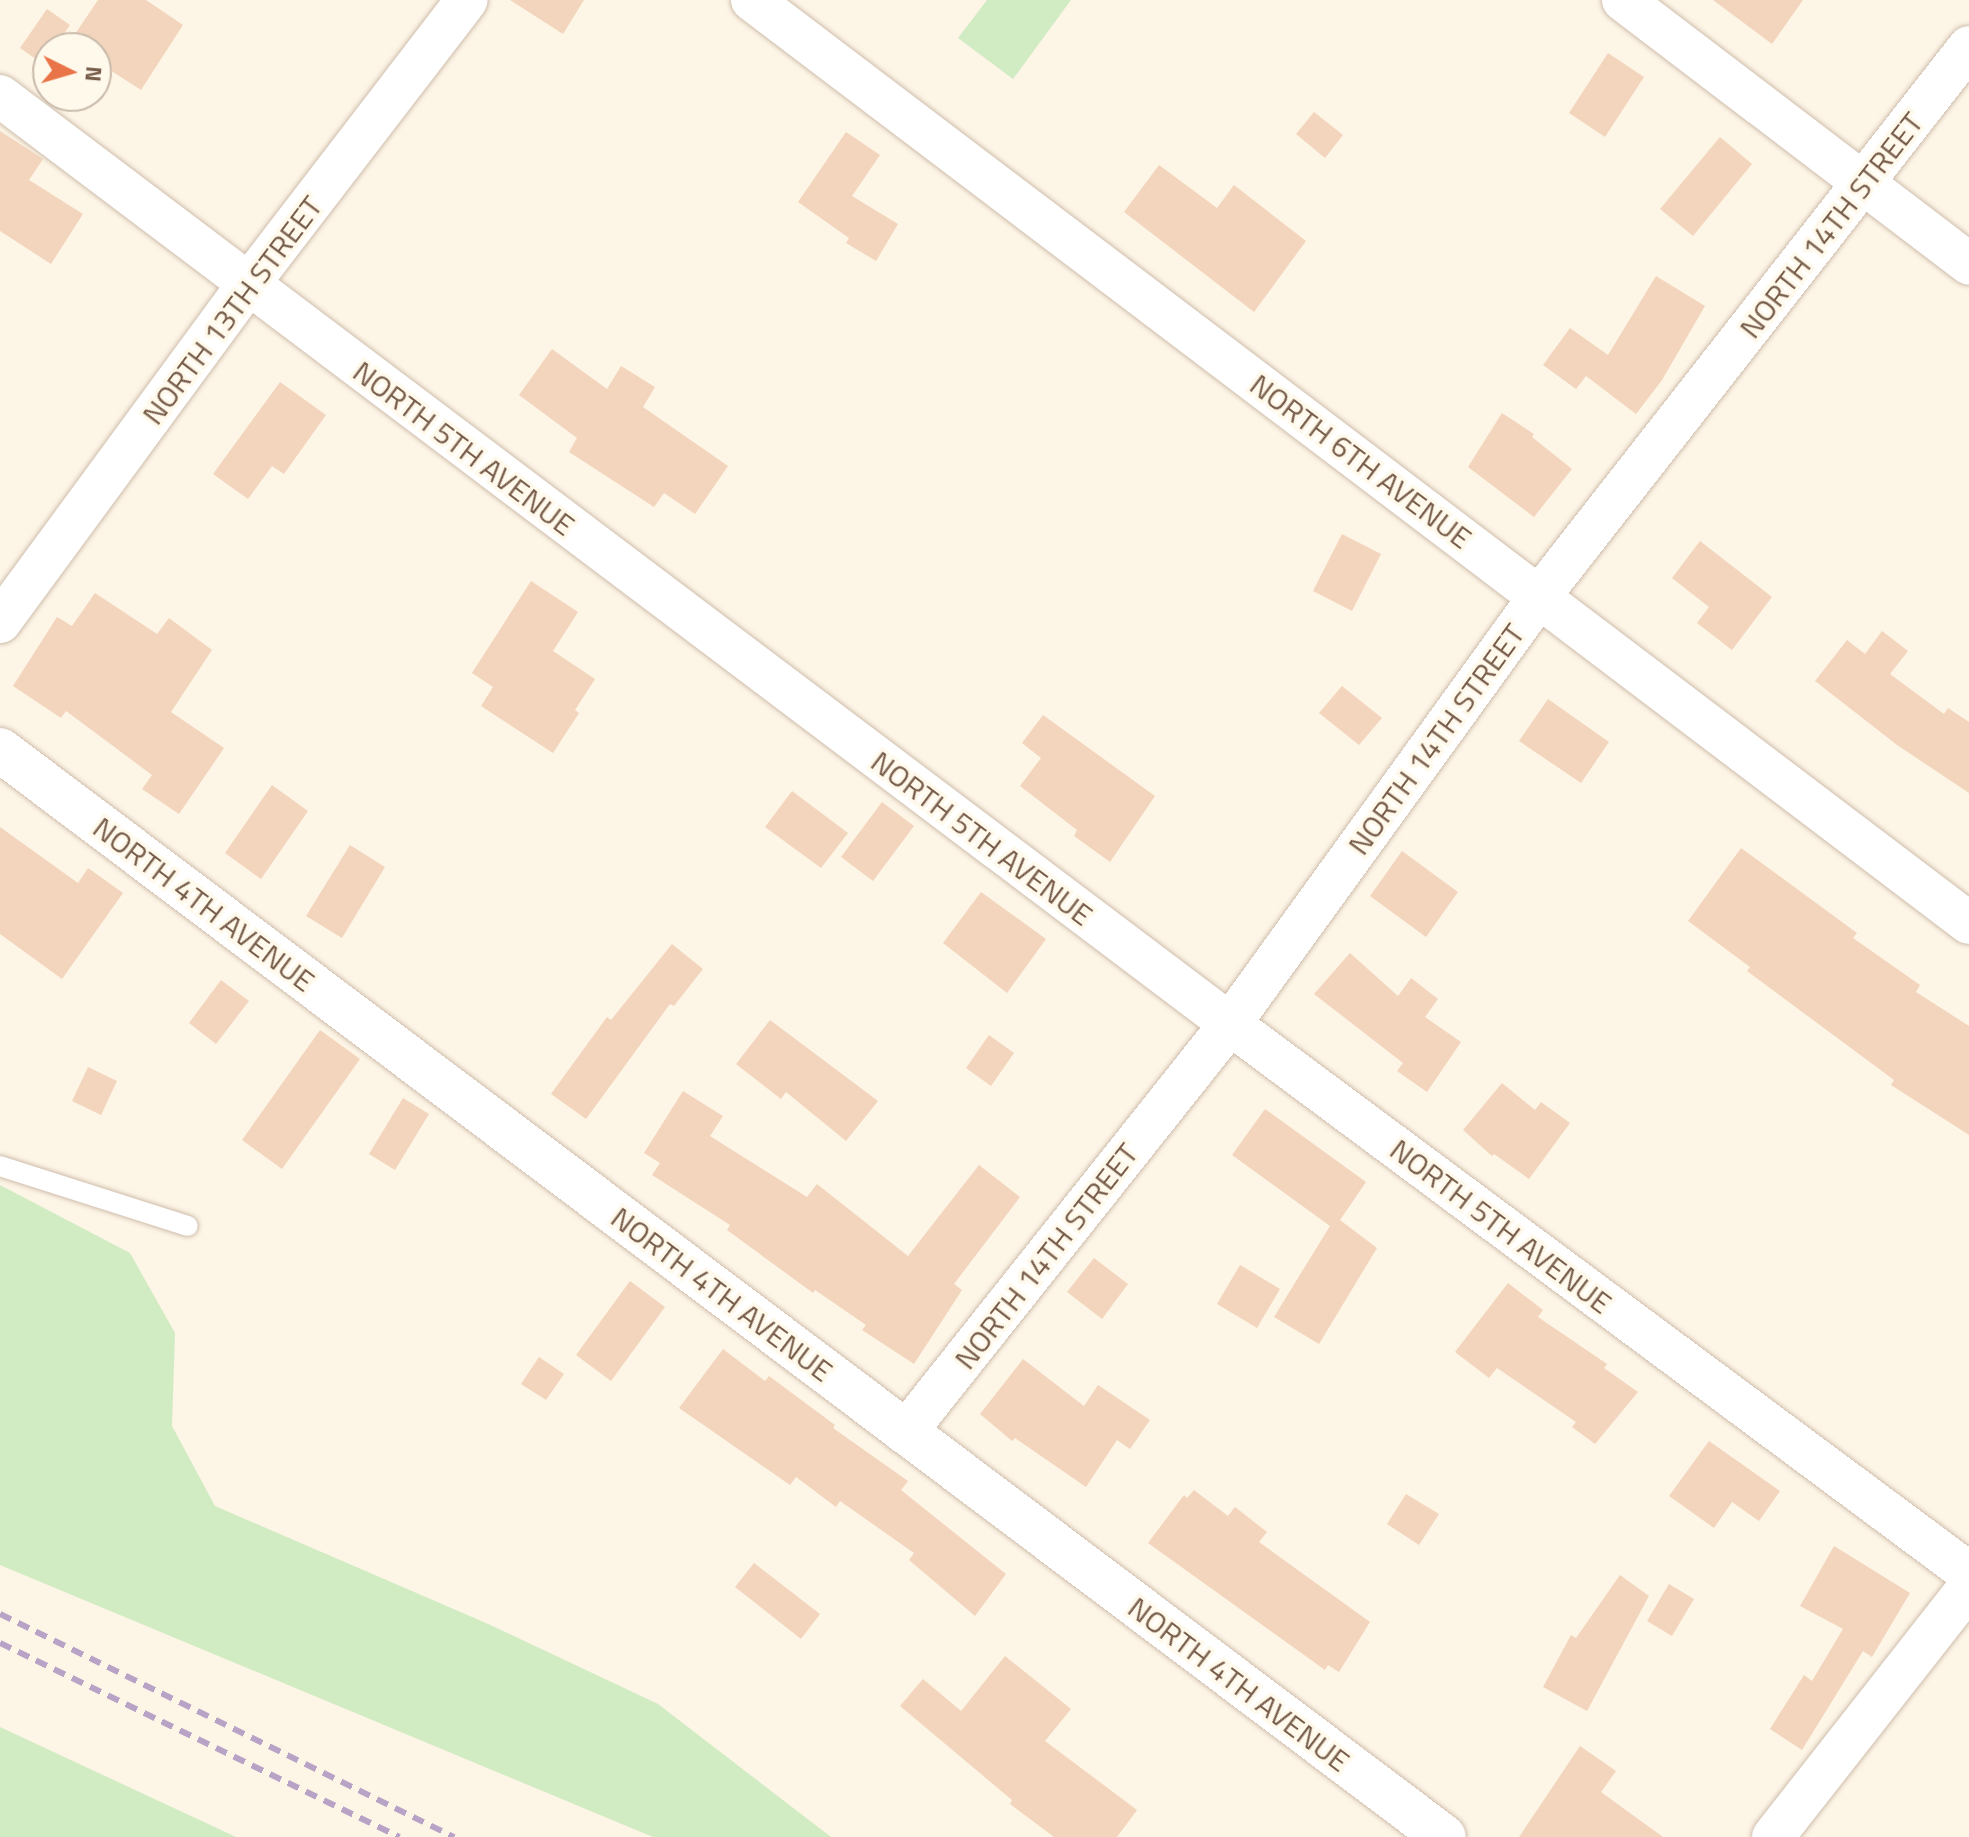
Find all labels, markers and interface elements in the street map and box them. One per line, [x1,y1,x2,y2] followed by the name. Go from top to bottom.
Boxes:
[32,32,112,112] north arrow
[76,65,112,83] text: N
[1732,105,1930,345] street label: NORTH 14TH STREET
[134,189,330,431] street label: NORTH 13TH STREET
[346,353,582,543] street label: NORTH 5TH AVENUE
[1243,366,1479,556] street label: NORTH 6TH AVENUE
[1340,617,1532,861] street label: NORTH 14TH STREET
[864,743,1100,933] street label: NORTH 5TH AVENUE
[86,809,322,999] street label: NORTH 4TH AVENUE
[1383,1131,1619,1321] street label: NORTH 5TH AVENUE
[947,1136,1145,1376] street label: NORTH 14TH STREET
[604,1199,840,1389] street label: NORTH 4TH AVENUE
[1121,1589,1357,1779] street label: NORTH 4TH AVENUE

